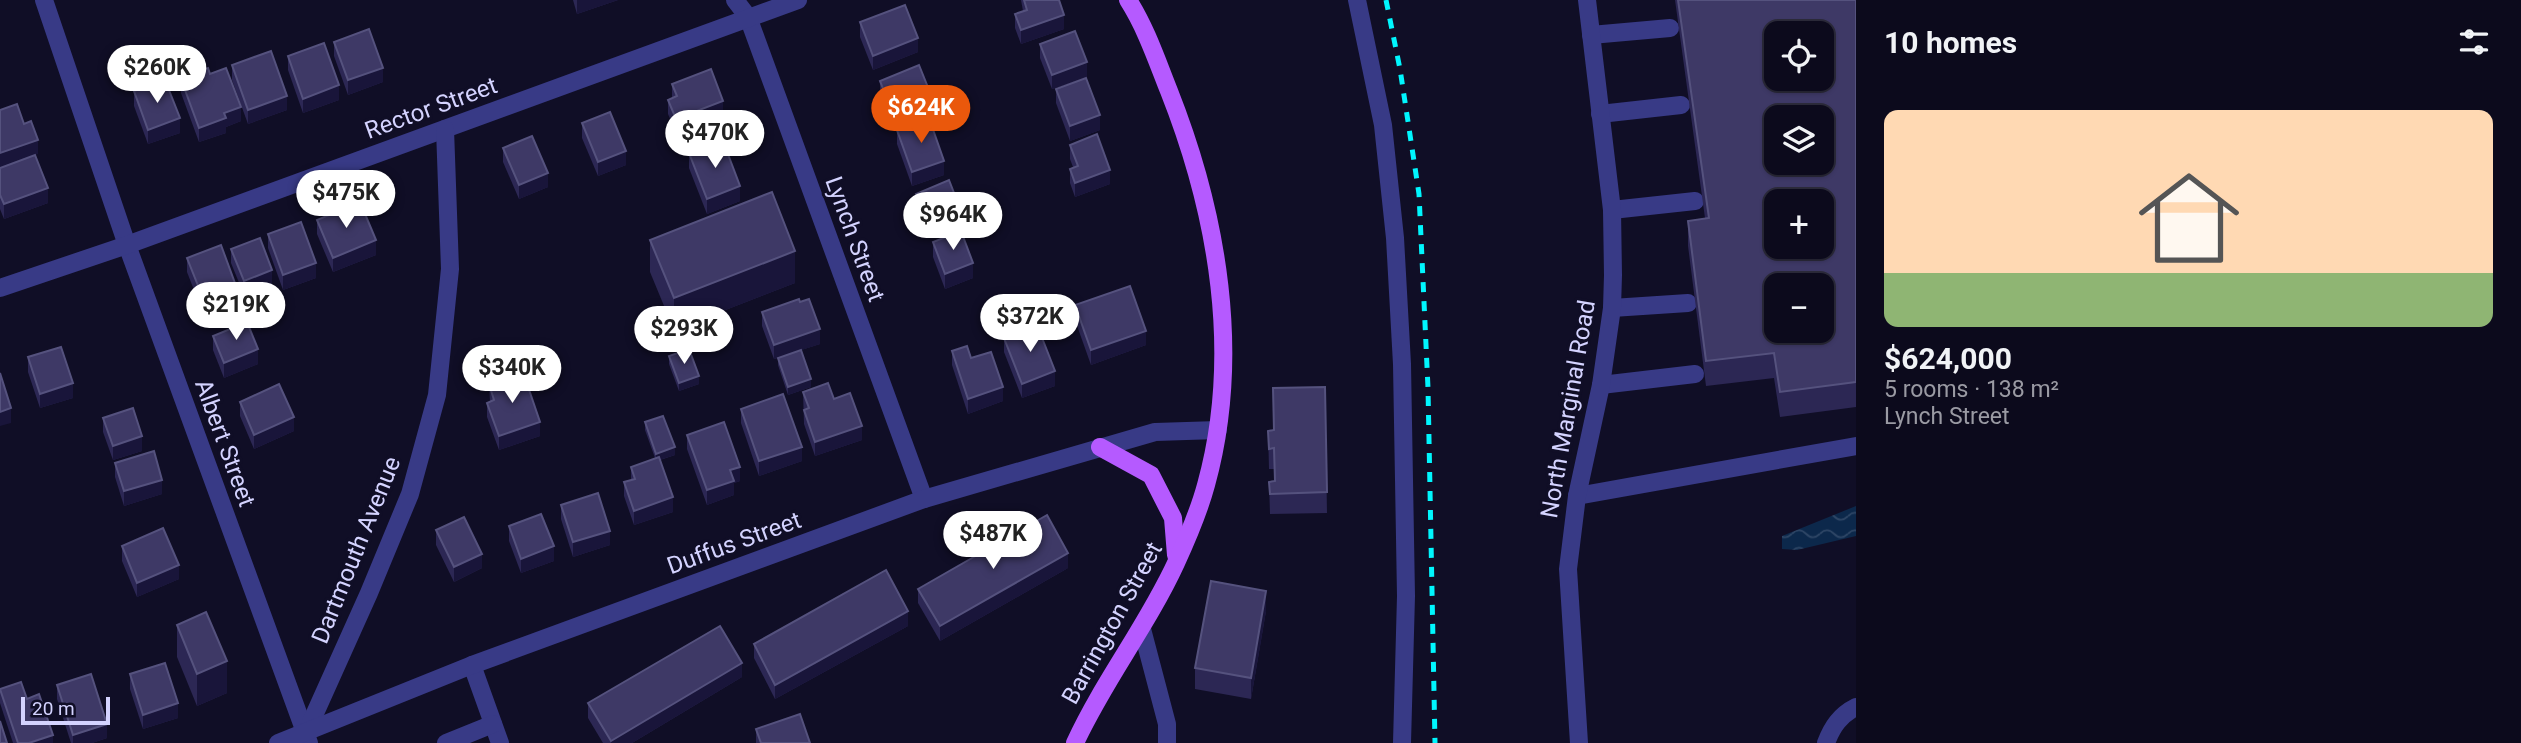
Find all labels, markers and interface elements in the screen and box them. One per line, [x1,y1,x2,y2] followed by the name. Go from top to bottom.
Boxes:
[1764,21,1834,343] map controls
[1764,21,1834,91] button: locate
[2455,23,2493,61] icon: filters
[1884,25,2017,60] text: 10 homes
[108,46,206,105] pin: $260K
[123,54,191,81] text: $260K
[361,71,501,145] street label: Rector Street
[872,86,970,145] pin: $624K
[887,94,955,121] text: $624K
[1764,105,1834,175] button: layers
[666,110,764,170] pin: $470K
[681,119,749,146] text: $470K
[2126,155,2252,281] icon: home
[297,170,395,230] pin: $475K
[819,173,891,305] street label: Lynch Street
[312,179,380,206] text: $475K
[1764,189,1834,259] button: +
[904,192,1002,252] pin: $964K
[919,201,987,228] text: $964K
[1764,273,1834,343] button: −
[187,282,285,342] pin: $219K
[202,291,270,318] text: $219K
[981,294,1079,354] pin: $372K
[1535,298,1601,520] street label: North Marginal Road
[996,303,1064,330] text: $372K
[635,306,733,366] pin: $293K
[650,315,718,342] text: $293K
[1884,341,2012,376] text: $624,000
[463,346,561,405] pin: $340K
[478,354,546,381] text: $340K
[189,375,261,511] street label: Albert Street
[1884,376,2059,403] text: 5 rooms · 138 m²
[1884,403,2010,430] text: Lynch Street
[306,453,406,647] street label: Dartmouth Avenue
[663,506,805,580] street label: Duffus Street
[944,512,1042,571] pin: $487K
[959,520,1027,547] text: $487K
[1056,537,1168,709] street label: Barrington Street
[21,694,110,726] scale bar
[32,697,75,720] text: 20 m

